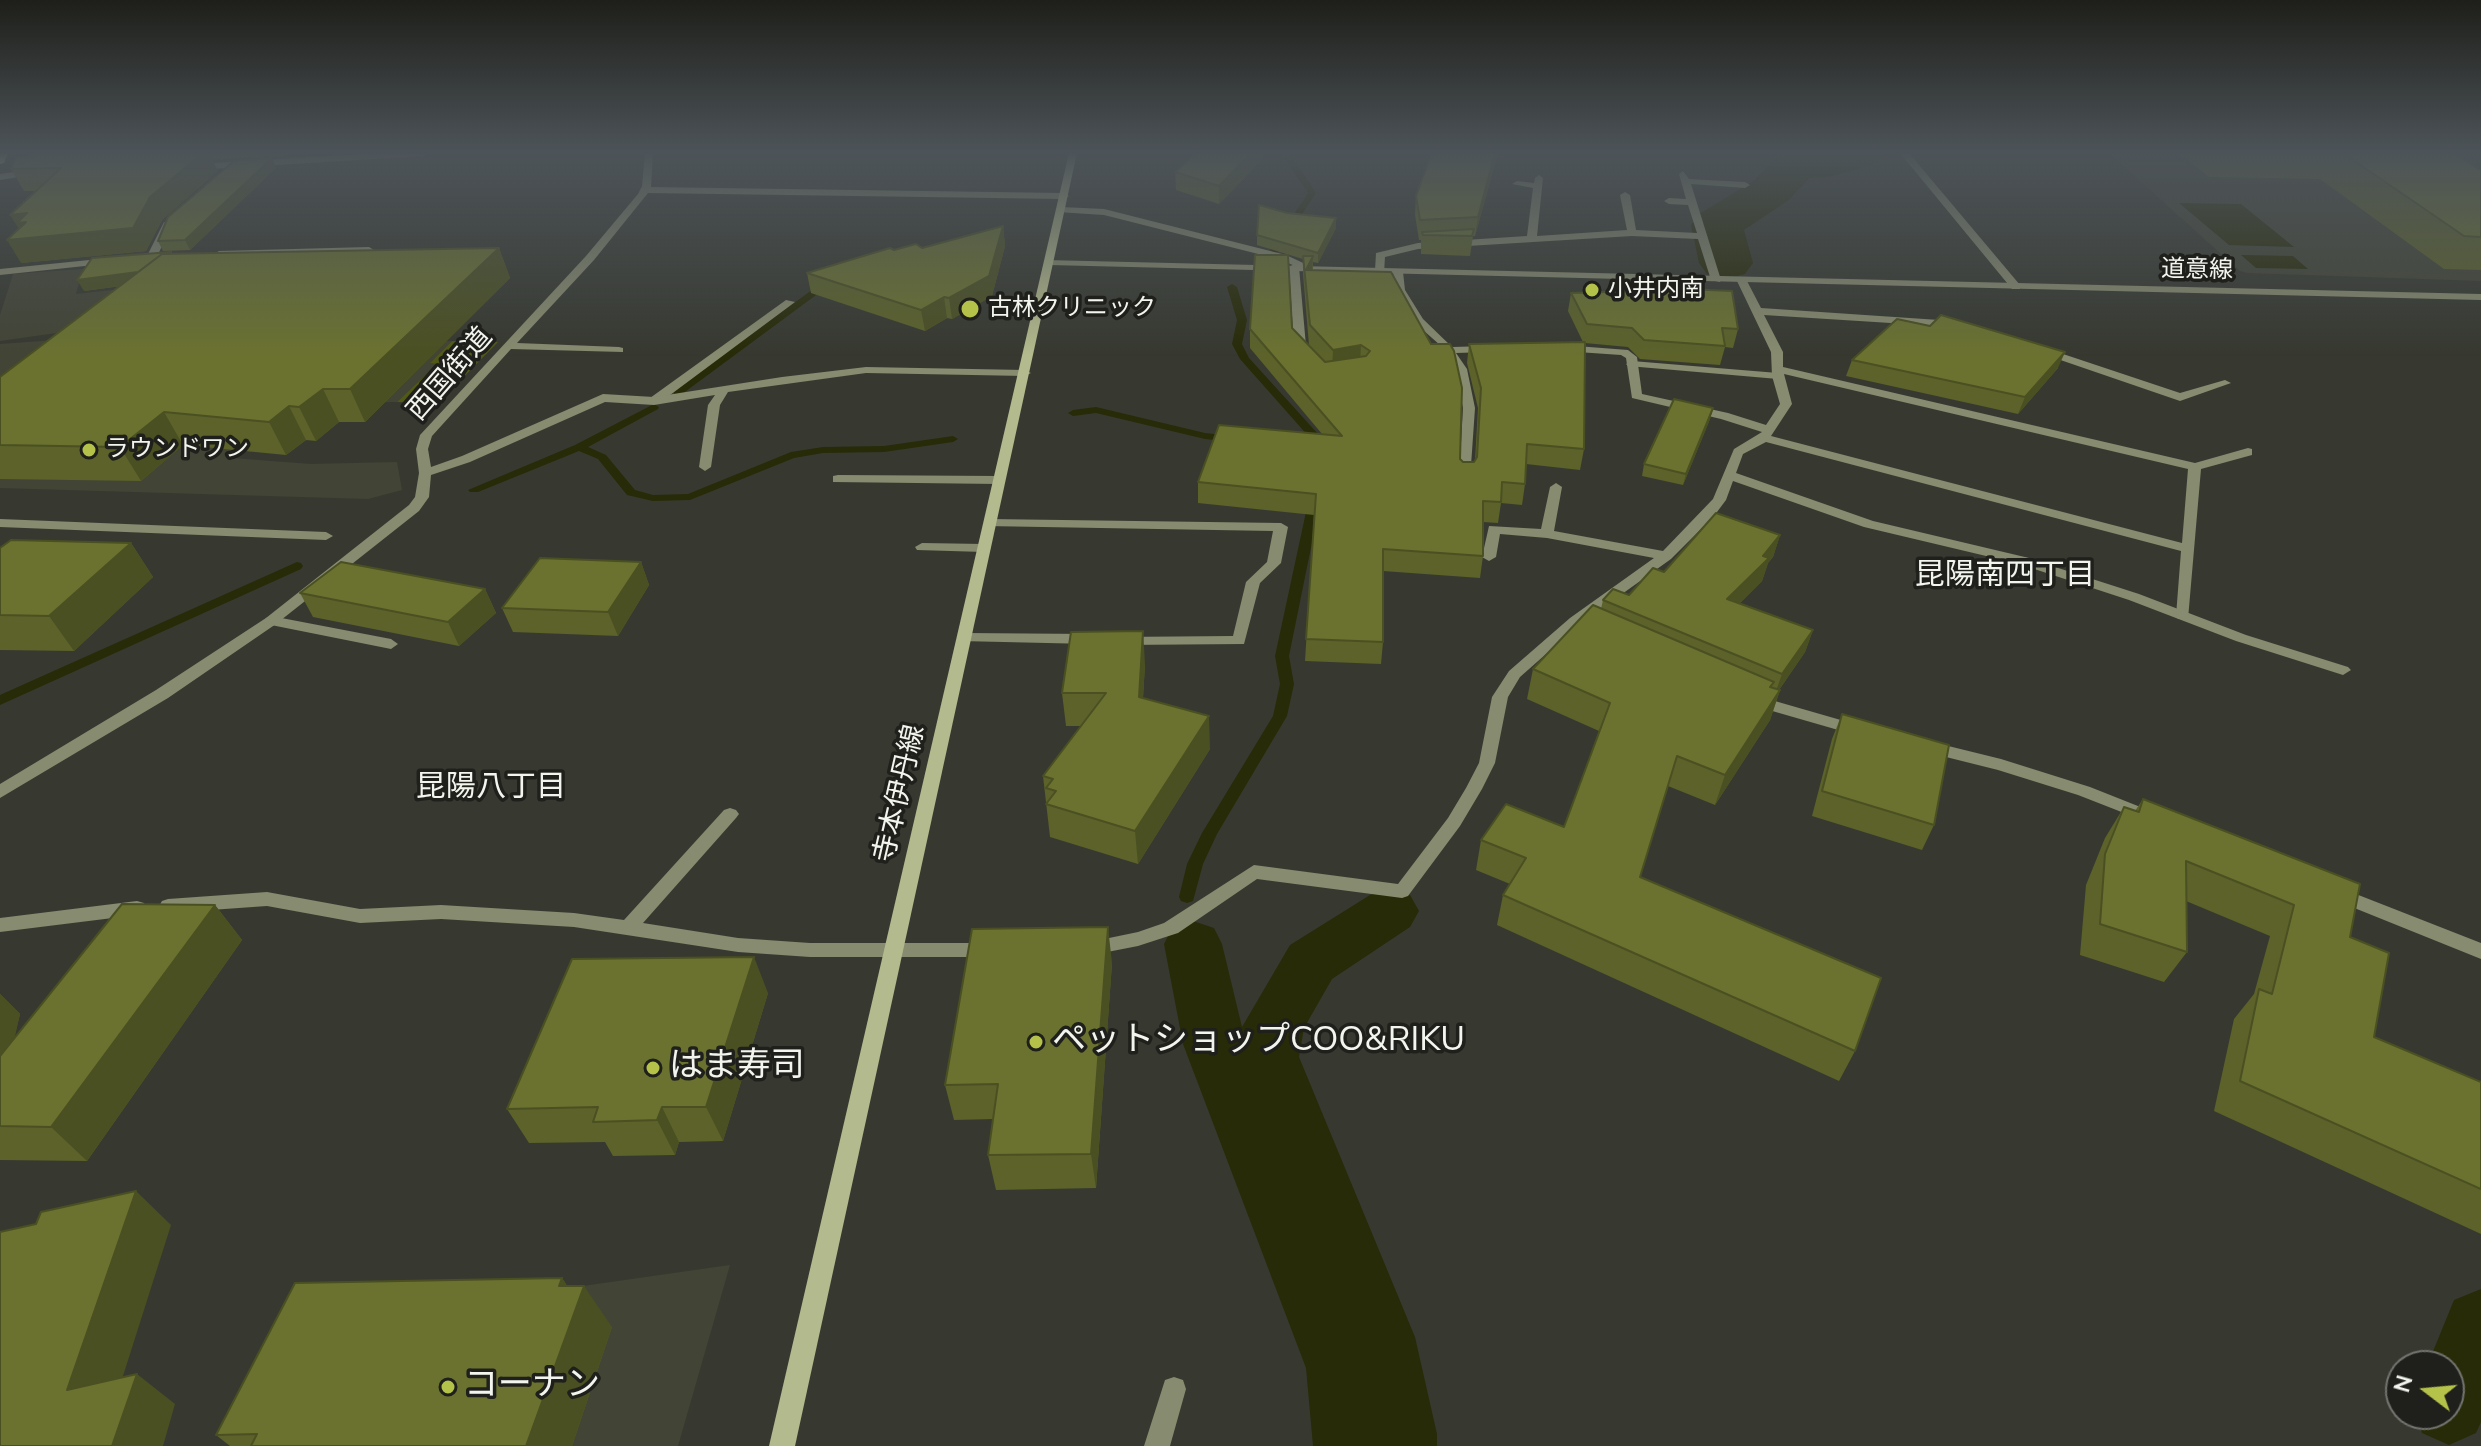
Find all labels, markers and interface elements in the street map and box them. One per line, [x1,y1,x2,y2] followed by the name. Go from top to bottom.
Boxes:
[2161,256,2233,286] street label: 道意線
[1608,276,1704,304] place label: 小井内南
[1583,281,1601,299] marker: 小井内南
[988,295,1156,323] place label: 古林クリニック
[959,298,981,320] marker: 古林クリニック
[402,322,500,428] street label: 西国街道
[105,436,249,464] place label: ラウンドワン
[80,441,98,459] marker: ラウンドワン
[1915,559,2095,595] district label: 昆陽南四丁目
[869,722,933,866] street label: 寺本伊丹線
[416,771,566,807] district label: 昆陽八丁目
[1052,1022,1465,1062] place label: ペットショップCOO&RIKU
[1027,1033,1045,1051] marker: ペットショップCOO&RIKU
[669,1048,805,1088] place label: はま寿司
[644,1059,662,1077] marker: はま寿司
[2385,1350,2465,1430] north arrow
[464,1367,600,1407] place label: コーナン
[2387,1372,2421,1396] text: N
[439,1378,457,1396] marker: コーナン

